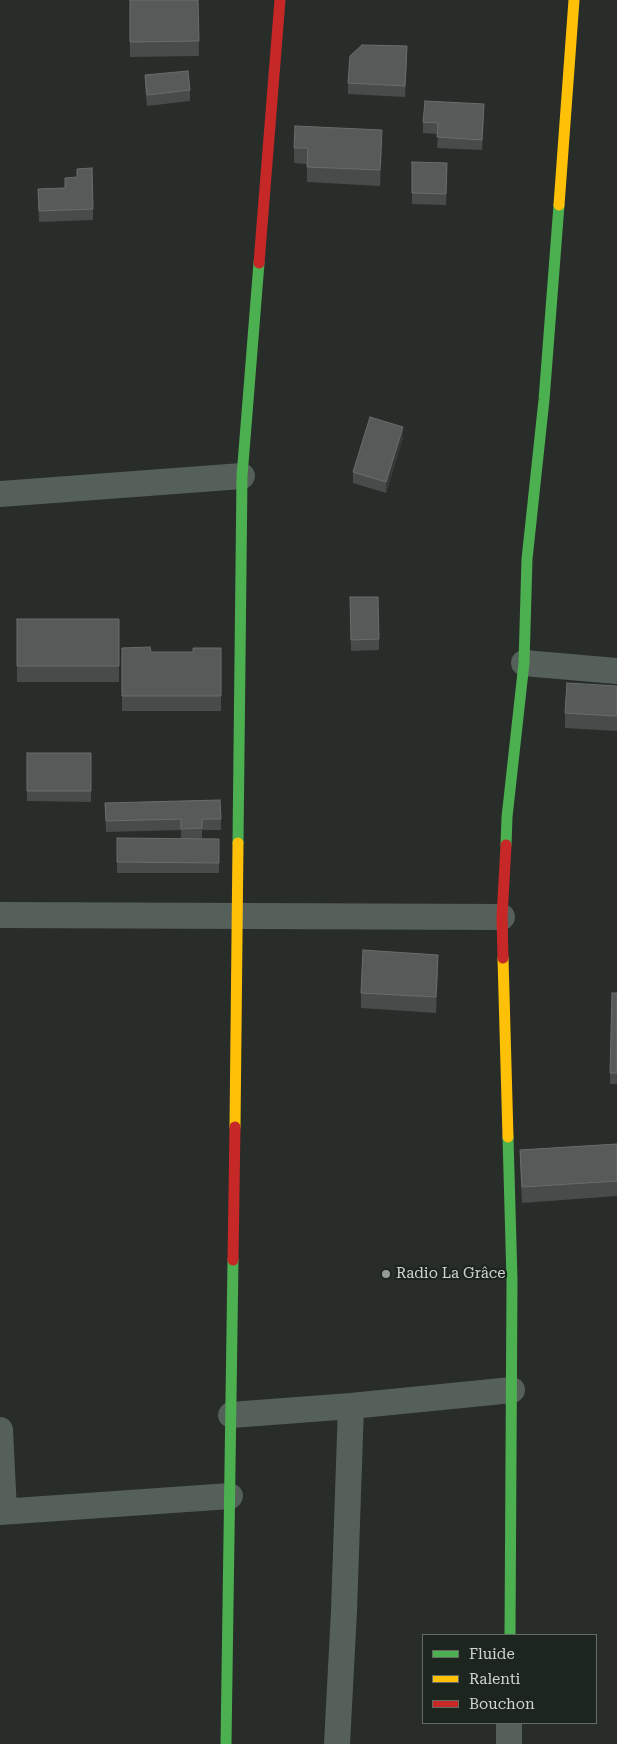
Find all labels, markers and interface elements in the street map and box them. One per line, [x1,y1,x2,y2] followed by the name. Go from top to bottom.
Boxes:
[396,1265,505,1283] place label: Radio La Grâce
[380,1268,392,1280] marker: Radio La Grâce
[422,1634,597,1724] legend
[469,1645,515,1663] text: Fluide
[469,1670,520,1688] text: Ralenti
[469,1695,535,1713] text: Bouchon

